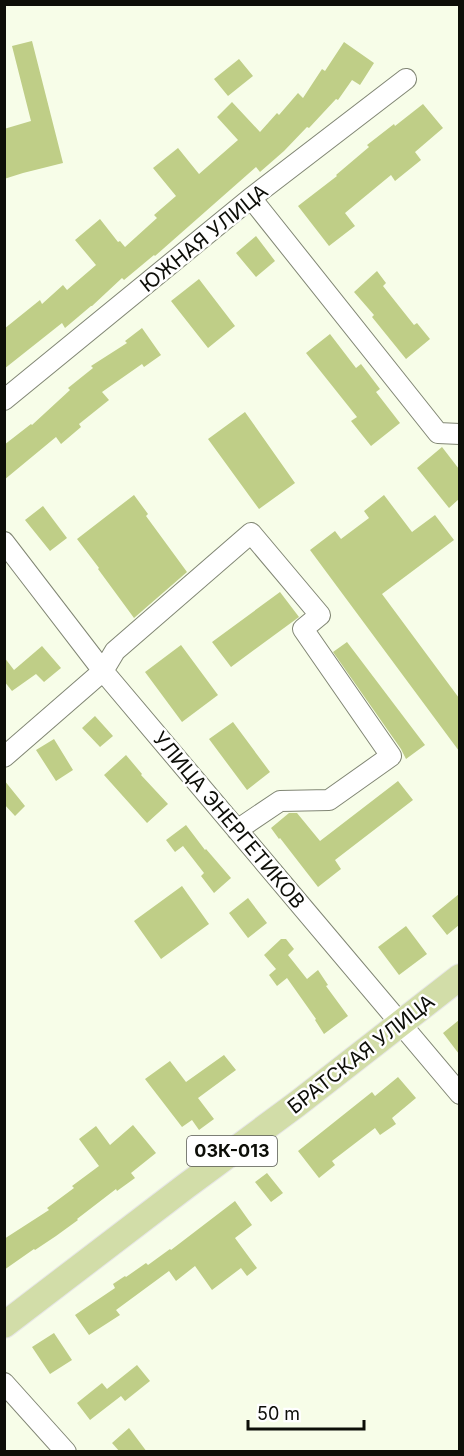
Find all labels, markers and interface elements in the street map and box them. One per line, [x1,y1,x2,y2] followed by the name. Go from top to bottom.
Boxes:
[135,179,273,297] street label: ЮЖНАЯ УЛИЦА
[148,727,310,913] street label: УЛИЦА ЭНЕРГЕТИКОВ
[283,989,439,1119] street label: БРАТСКАЯ УЛИЦА
[187,1136,277,1166] road number: 03К-013
[248,1393,364,1431] scale bar
[257,1403,300,1424] text: 50 m

